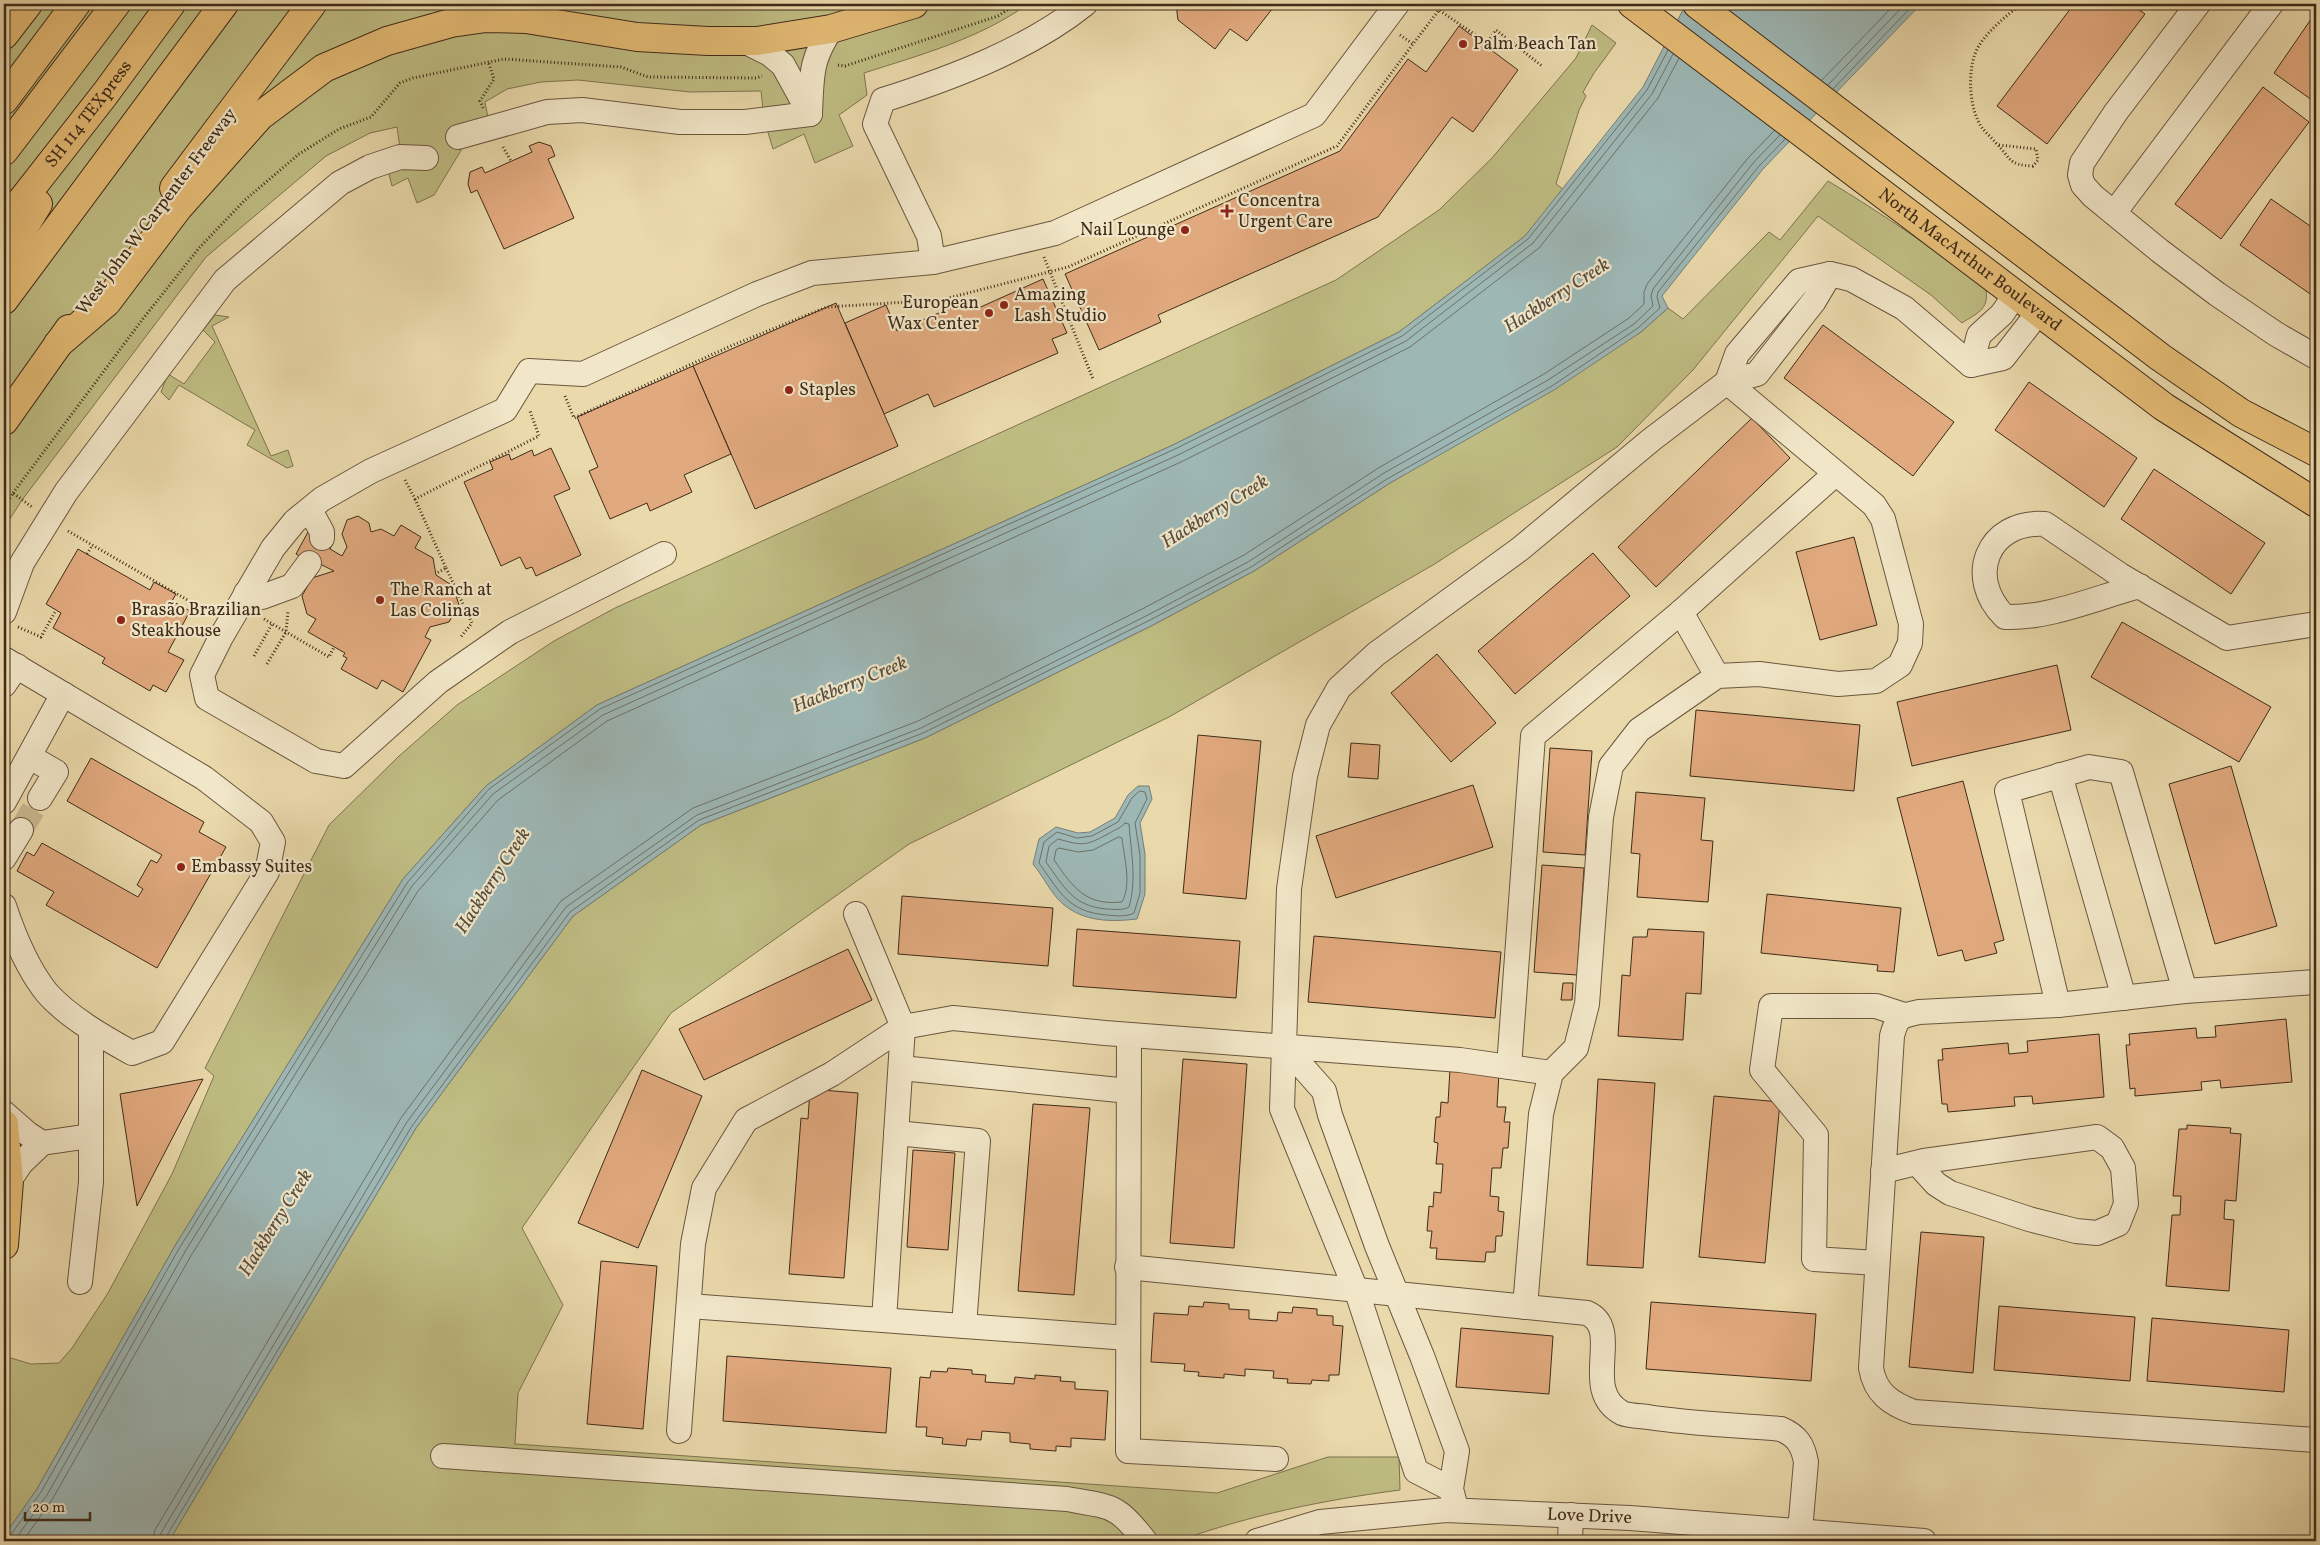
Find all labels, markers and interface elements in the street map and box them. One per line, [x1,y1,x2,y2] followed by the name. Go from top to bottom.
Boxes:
[1473,32,1597,57] place label: Palm Beach Tan
[1457,38,1469,50] marker: Palm Beach Tan
[39,55,138,173] street label: SH 114 TEXpress
[71,103,243,321] street label: West John W Carpenter Freeway
[1873,182,2067,338] street label: North MacArthur Boulevard
[1238,189,1333,235] place label: Concentra Urgent Care
[1220,204,1234,218] marker: Concentra Urgent Care
[1080,218,1175,243] place label: Nail Lounge
[1179,224,1191,236] marker: Nail Lounge
[1499,252,1615,340] water label: Hackberry Creek
[1014,283,1107,329] place label: Amazing Lash Studio
[887,291,979,337] place label: European Wax Center
[998,299,1010,311] marker: Amazing Lash Studio
[983,307,995,319] marker: European Wax Center
[799,378,856,403] place label: Staples
[783,384,795,396] marker: Staples
[1157,469,1274,555] water label: Hackberry Creek
[390,578,492,624] place label: The Ranch at Las Colinas
[374,594,386,606] marker: The Ranch at Las Colinas
[131,598,261,644] place label: Brasão Brazilian Steakhouse
[115,614,127,626] marker: Brasão Brazilian Steakhouse
[789,650,911,720] water label: Hackberry Creek
[449,823,537,939] water label: Hackberry Creek
[191,855,312,880] place label: Embassy Suites
[175,861,187,873] marker: Embassy Suites
[233,1164,319,1281] water label: Hackberry Creek
[25,1490,90,1522] scale bar
[32,1498,65,1519] text: 20 m
[1547,1502,1632,1531] street label: Love Drive

